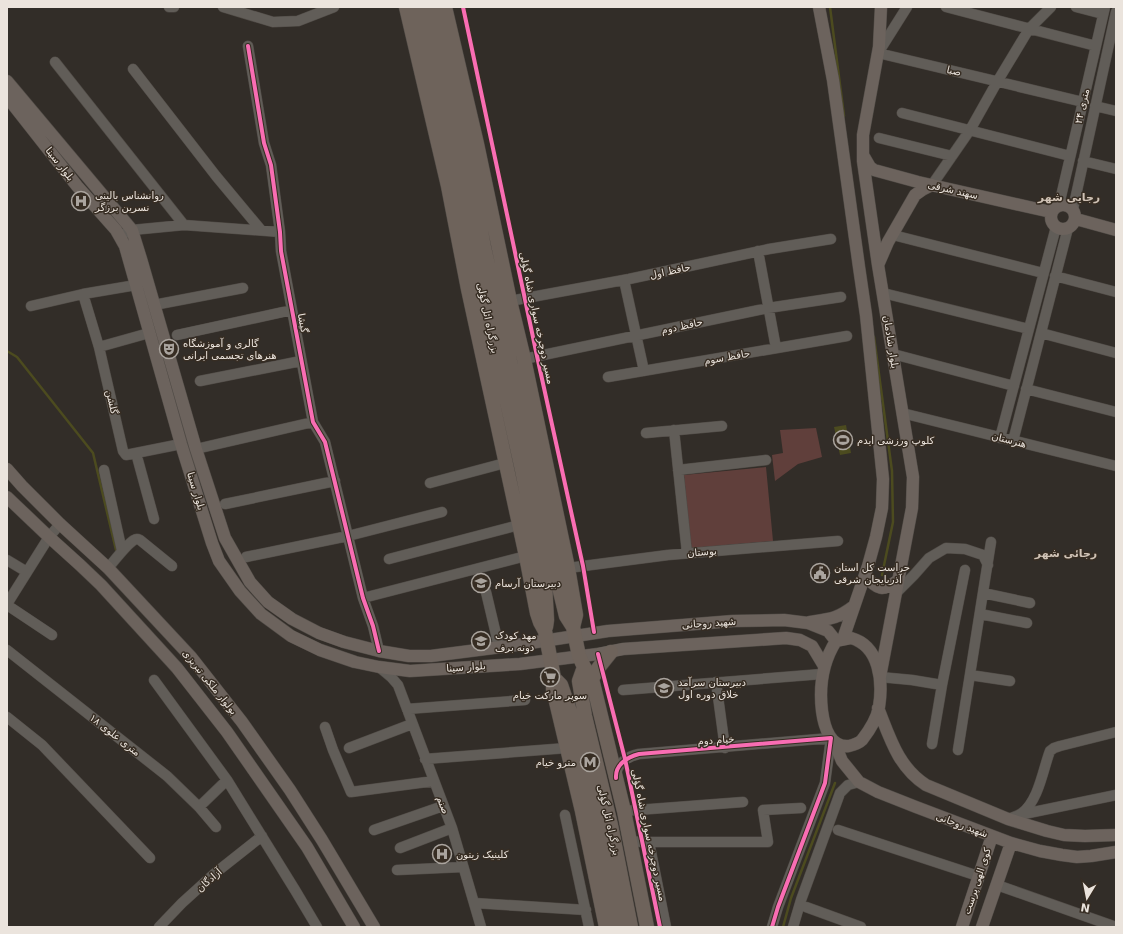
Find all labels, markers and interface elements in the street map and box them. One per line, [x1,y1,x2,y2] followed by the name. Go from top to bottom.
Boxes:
[946,64,962,78] street label: صبا
[1073,87,1091,125] street label: ۲۴ متری
[44,145,76,183] street label: بلوار سینا
[926,179,979,202] street label: سهند شرقی
[70,190,92,212] hospital icon: روانشناس بالینی نسرین برزگر
[94,190,164,213] place label: روانشناس بالینی نسرین برزگر
[1037,191,1100,204] district label: رجایی شهر
[517,251,556,385] street label: مسیر دوچرخه سواری شاه گؤلی
[649,261,692,282] street label: حافظ اول
[475,282,501,354] street label: بزرگراه ائل گؤلی
[296,312,310,334] street label: گیشا
[881,315,901,369] street label: بلوار شادمان
[660,316,704,337] street label: حافظ دوم
[183,337,277,361] place label: گالری و آموزشگاه هنرهای تجسمی ایرانی
[158,338,180,360] theatre icon: گالری و آموزشگاه هنرهای تجسمی ایرانی
[703,348,751,366] street label: حافظ سوم
[104,389,120,415] street label: گلشن
[832,429,854,451] sports icon: کلوپ ورزشی ایدم
[990,430,1028,450] street label: هنرستان
[857,435,934,447] place label: کلوپ ورزشی ایدم
[185,470,207,512] street label: بلوار سینا
[687,545,717,559] street label: بوستان
[1034,547,1097,560] district label: رجائی شهر
[809,562,831,584] public building icon: حراست کل استان آذربایجان شرقی
[834,562,910,585] place label: حراست کل استان آذربایجان شرقی
[470,572,492,594] school or university icon: دبیرستان آرسام
[495,577,561,589] place label: دبیرستان آرسام
[681,616,737,631] street label: شهید روحانی
[470,630,492,652] school or university icon: مهد کودک دونه برف
[495,630,537,654] place label: مهد کودک دونه برف
[181,647,239,717] street label: بولوار ملکی تبریزی
[446,660,486,674] street label: بلوار سینا
[539,666,561,688] supermarket icon: سوپر مارکت خیام
[678,676,746,701] place label: دبیرستان سرآمد خلاق دوره اول
[653,677,675,699] school or university icon: دبیرستان سرآمد خلاق دوره اول
[513,690,587,702] place label: سوپر مارکت خیام
[88,712,142,758] street label: ۱۸ متری علوی
[697,733,735,748] street label: خیام دوم
[579,751,601,773] metro station icon: مترو خیام
[536,757,576,769] place label: مترو خیام
[629,768,668,902] street label: مسیر دوچرخه سواری شاه گؤلی
[596,784,622,856] street label: بزرگراه ائل گؤلی
[434,795,451,816] street label: صنم
[934,811,989,840] street label: شهید روحانی
[431,843,453,865] hospital icon: کلینیک زیتون
[961,846,994,916] street label: کوی الهی پرست
[456,849,509,860] place label: کلینیک زیتون
[193,864,225,894] street label: آزادگان
[1067,878,1107,918] north arrow
[1080,900,1091,915] text: N

